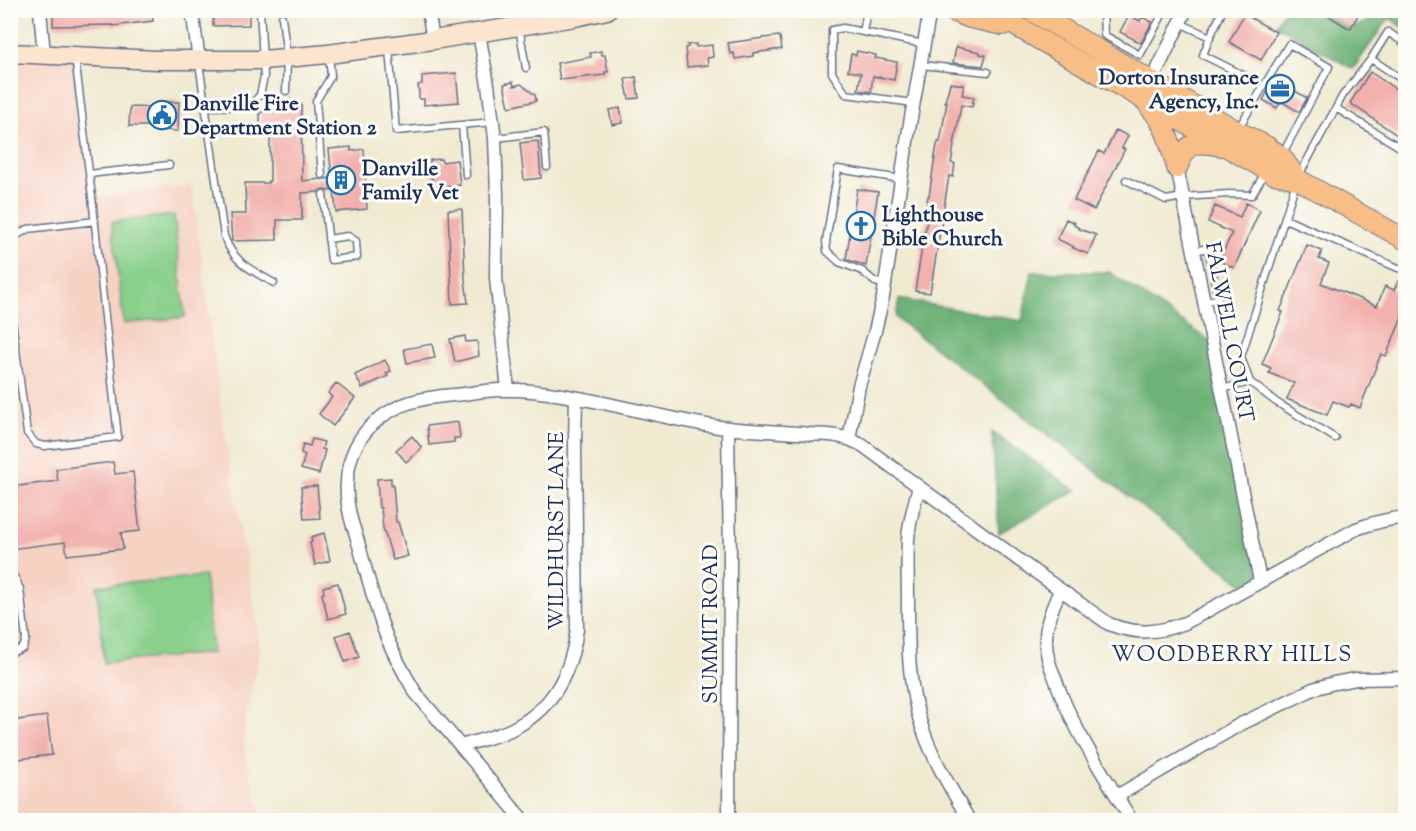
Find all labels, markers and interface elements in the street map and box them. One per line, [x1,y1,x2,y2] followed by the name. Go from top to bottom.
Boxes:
[1099,64,1259,118] place label: Dorton Insurance Agency, Inc.
[1264,73,1296,105] office icon: Dorton Insurance Agency, Inc.
[183,90,377,144] place label: Danville Fire Department Station 2
[146,99,178,131] public building icon: Danville Fire Department Station 2
[362,155,459,209] place label: Danville Family Vet
[325,164,357,196] building icon: Danville Family Vet
[882,201,1004,255] place label: Lighthouse Bible Church
[845,210,877,242] church icon: Lighthouse Bible Church
[1196,240,1260,425] street label: FALWELL COURT
[543,431,573,630] street label: WILDHURST LANE
[697,544,727,704] street label: SUMMIT ROAD
[1111,640,1353,672] district label: WOODBERRY HILLS

